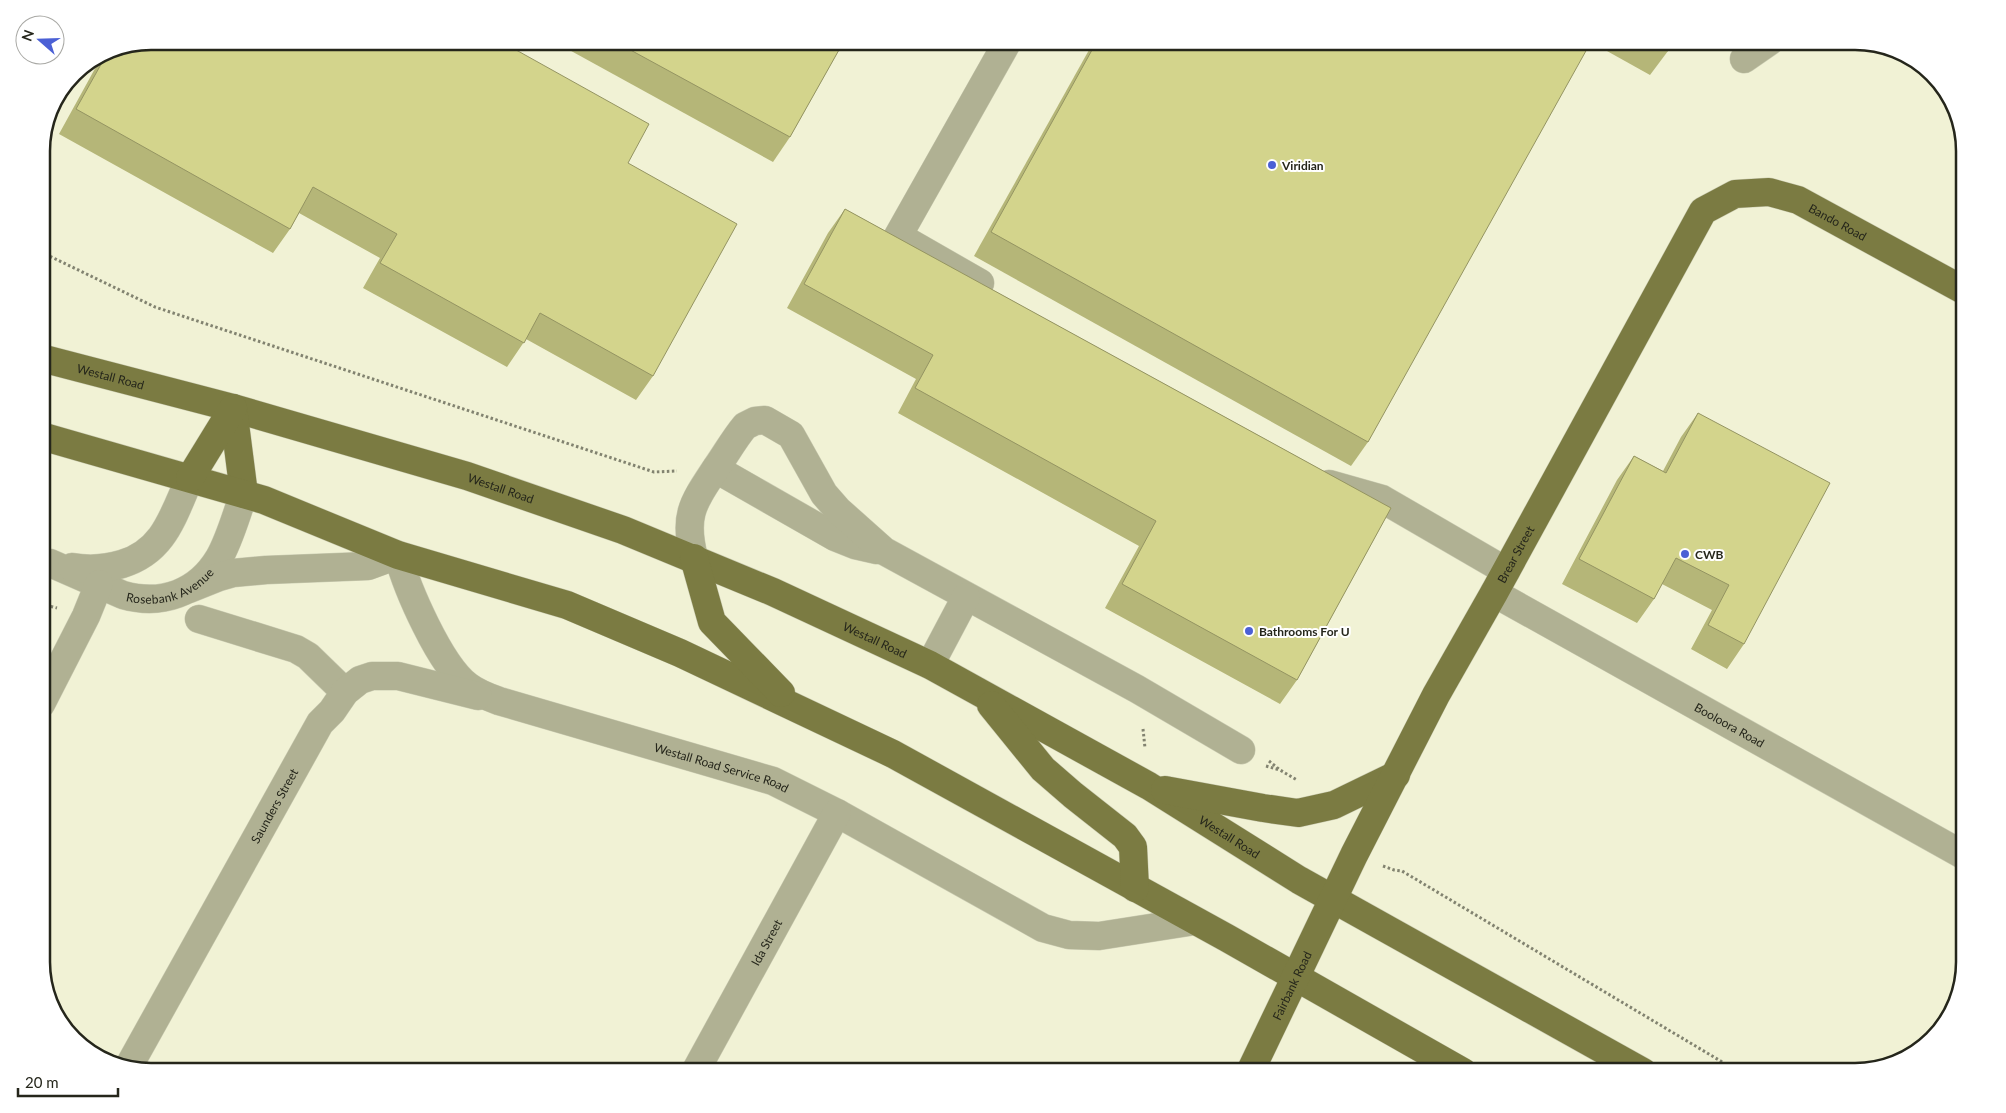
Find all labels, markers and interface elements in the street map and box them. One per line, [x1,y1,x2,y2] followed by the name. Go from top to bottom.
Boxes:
[15,15,65,65] north arrow
[17,27,37,43] text: N
[1281,158,1324,173] place label: Viridian
[1266,159,1278,171] marker: Viridian
[1806,200,1869,244] street label: Bando Road
[75,360,146,392] street label: Westall Road
[466,469,536,506] street label: Westall Road
[1494,522,1537,585] street label: Brear Street
[1695,547,1724,562] place label: CWB
[1679,548,1691,560] marker: CWB
[125,565,216,606] street label: Rosebank Avenue
[841,618,909,661] street label: Westall Road
[1259,624,1350,639] place label: Bathrooms For U
[1243,625,1255,637] marker: Bathrooms For U
[1692,699,1767,750] street label: Booloora Road
[653,739,791,795] street label: Westall Road Service Road
[247,765,301,846] street label: Saunders Street
[1196,812,1263,861] street label: Westall Road
[747,916,785,968] street label: Ida Street
[1269,949,1314,1022] street label: Fairbank Road
[18,1066,118,1098] scale bar
[25,1073,59,1091] text: 20 m

